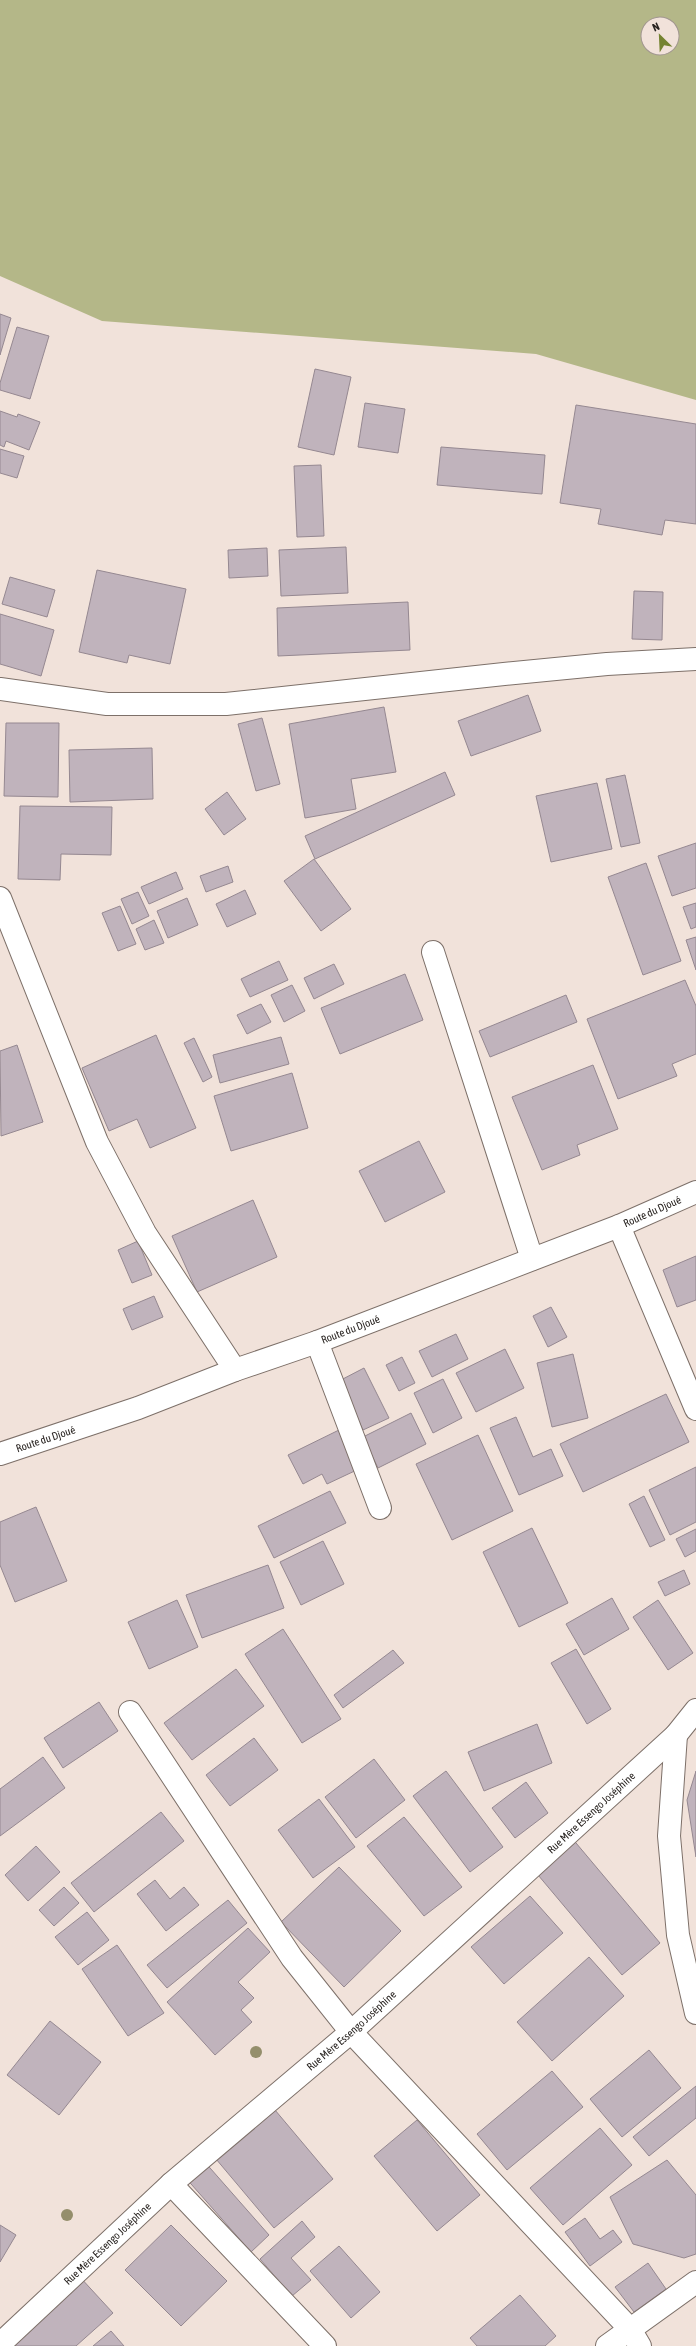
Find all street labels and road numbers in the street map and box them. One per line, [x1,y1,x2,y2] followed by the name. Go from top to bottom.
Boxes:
[621,1193,683,1229] street label: Route du Djoué
[319,1313,381,1346] street label: Route du Djoué
[14,1423,77,1454] street label: Route du Djoué
[545,1770,637,1856] street label: Rue Mère Essengo Joséphine
[304,1988,398,2073] street label: Rue Mère Essengo Joséphine
[61,2200,153,2287] street label: Rue Mère Essengo Joséphine

